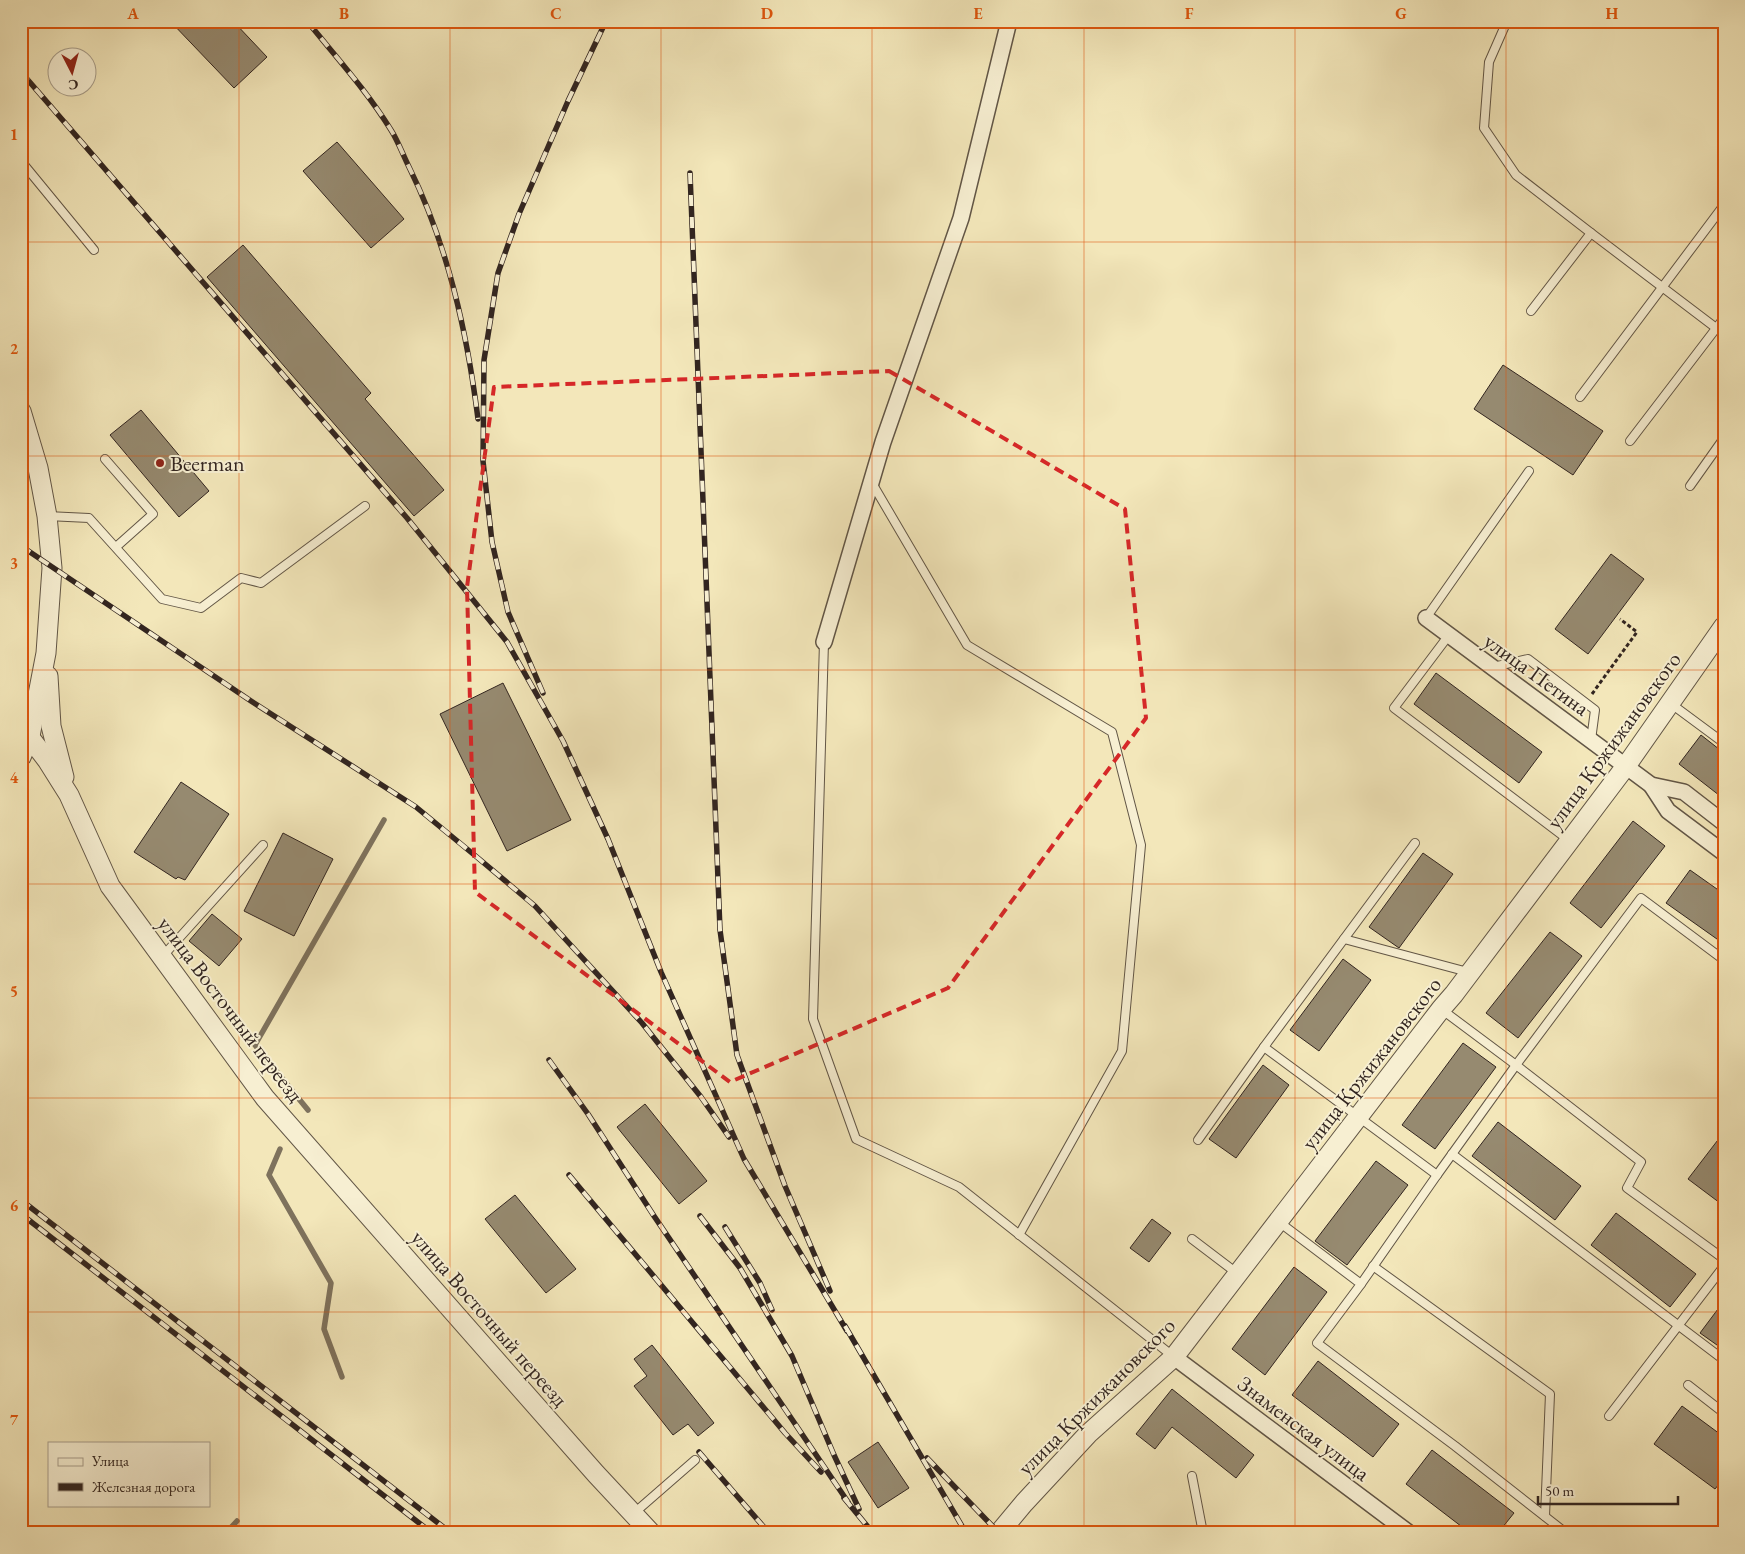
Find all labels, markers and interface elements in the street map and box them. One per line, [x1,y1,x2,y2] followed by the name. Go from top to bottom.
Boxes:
[126,3,139,24] text: A
[339,3,349,24] text: B
[550,3,562,24] text: C
[761,3,773,24] text: D
[973,3,983,24] text: E
[1185,3,1194,24] text: F
[1395,3,1407,24] text: G
[1606,3,1619,24] text: H
[48,48,98,98] north arrow
[67,75,79,94] text: С
[10,124,18,145] text: 1
[10,338,19,359] text: 2
[170,449,245,478] place label: Beerman
[154,457,166,469] marker: Beerman
[10,553,18,574] text: 3
[1478,626,1595,723] street label: улица Петина
[1539,646,1688,835] street label: улица Кржижановского
[10,767,19,788] text: 4
[151,911,310,1108] street label: улица Восточный переезд
[1295,971,1448,1156] street label: улица Кржижановского
[10,981,18,1002] text: 5
[10,1195,19,1216] text: 6
[405,1224,574,1413] street label: улица Восточный переезд
[1011,1311,1182,1482] street label: улица Кржижановского
[1232,1369,1376,1488] street label: Знаменская улица
[10,1409,19,1430] text: 7
[48,1442,210,1506] legend
[91,1451,129,1470] text: Улица
[1538,1474,1678,1506] scale bar
[91,1477,195,1496] text: Железная дорога
[1545,1481,1574,1500] text: 50 m

